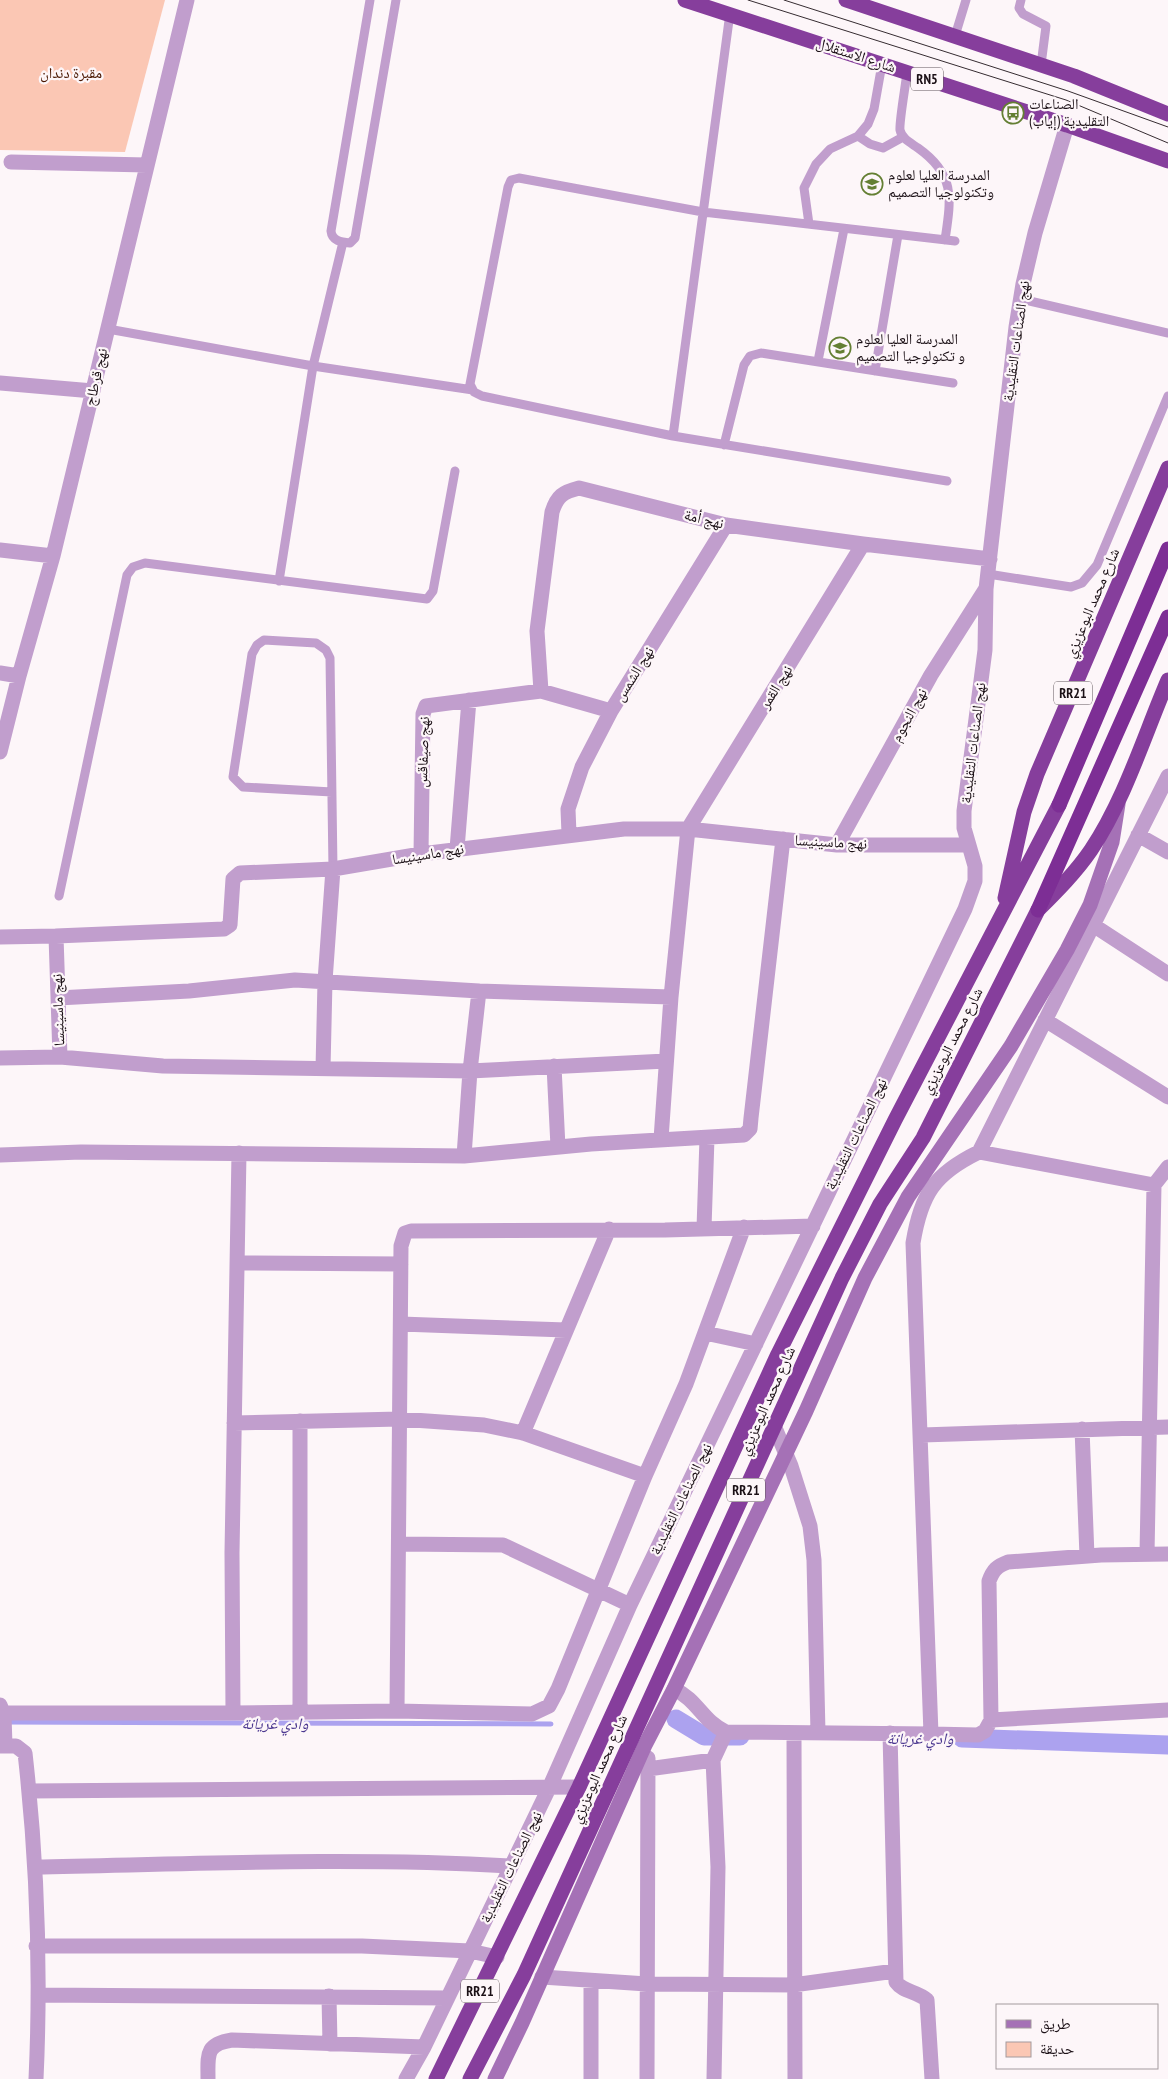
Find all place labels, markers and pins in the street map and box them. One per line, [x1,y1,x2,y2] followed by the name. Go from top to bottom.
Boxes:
[1029,94,1109,131] place label: الصناعات التقليدية (إياب)
[1001,101,1025,125] bus stop icon: الصناعات التقليدية (إياب)
[888,165,994,202] place label: المدرسة العليا لعلوم وتكنولوجيا التصميم
[860,172,884,196] school or university icon: المدرسة العليا لعلوم وتكنولوجيا التصميم
[856,329,965,366] place label: المدرسة العليا لعلوم و تكنولوجيا التصميم
[828,336,852,360] school or university icon: المدرسة العليا لعلوم و تكنولوجيا التصميم

